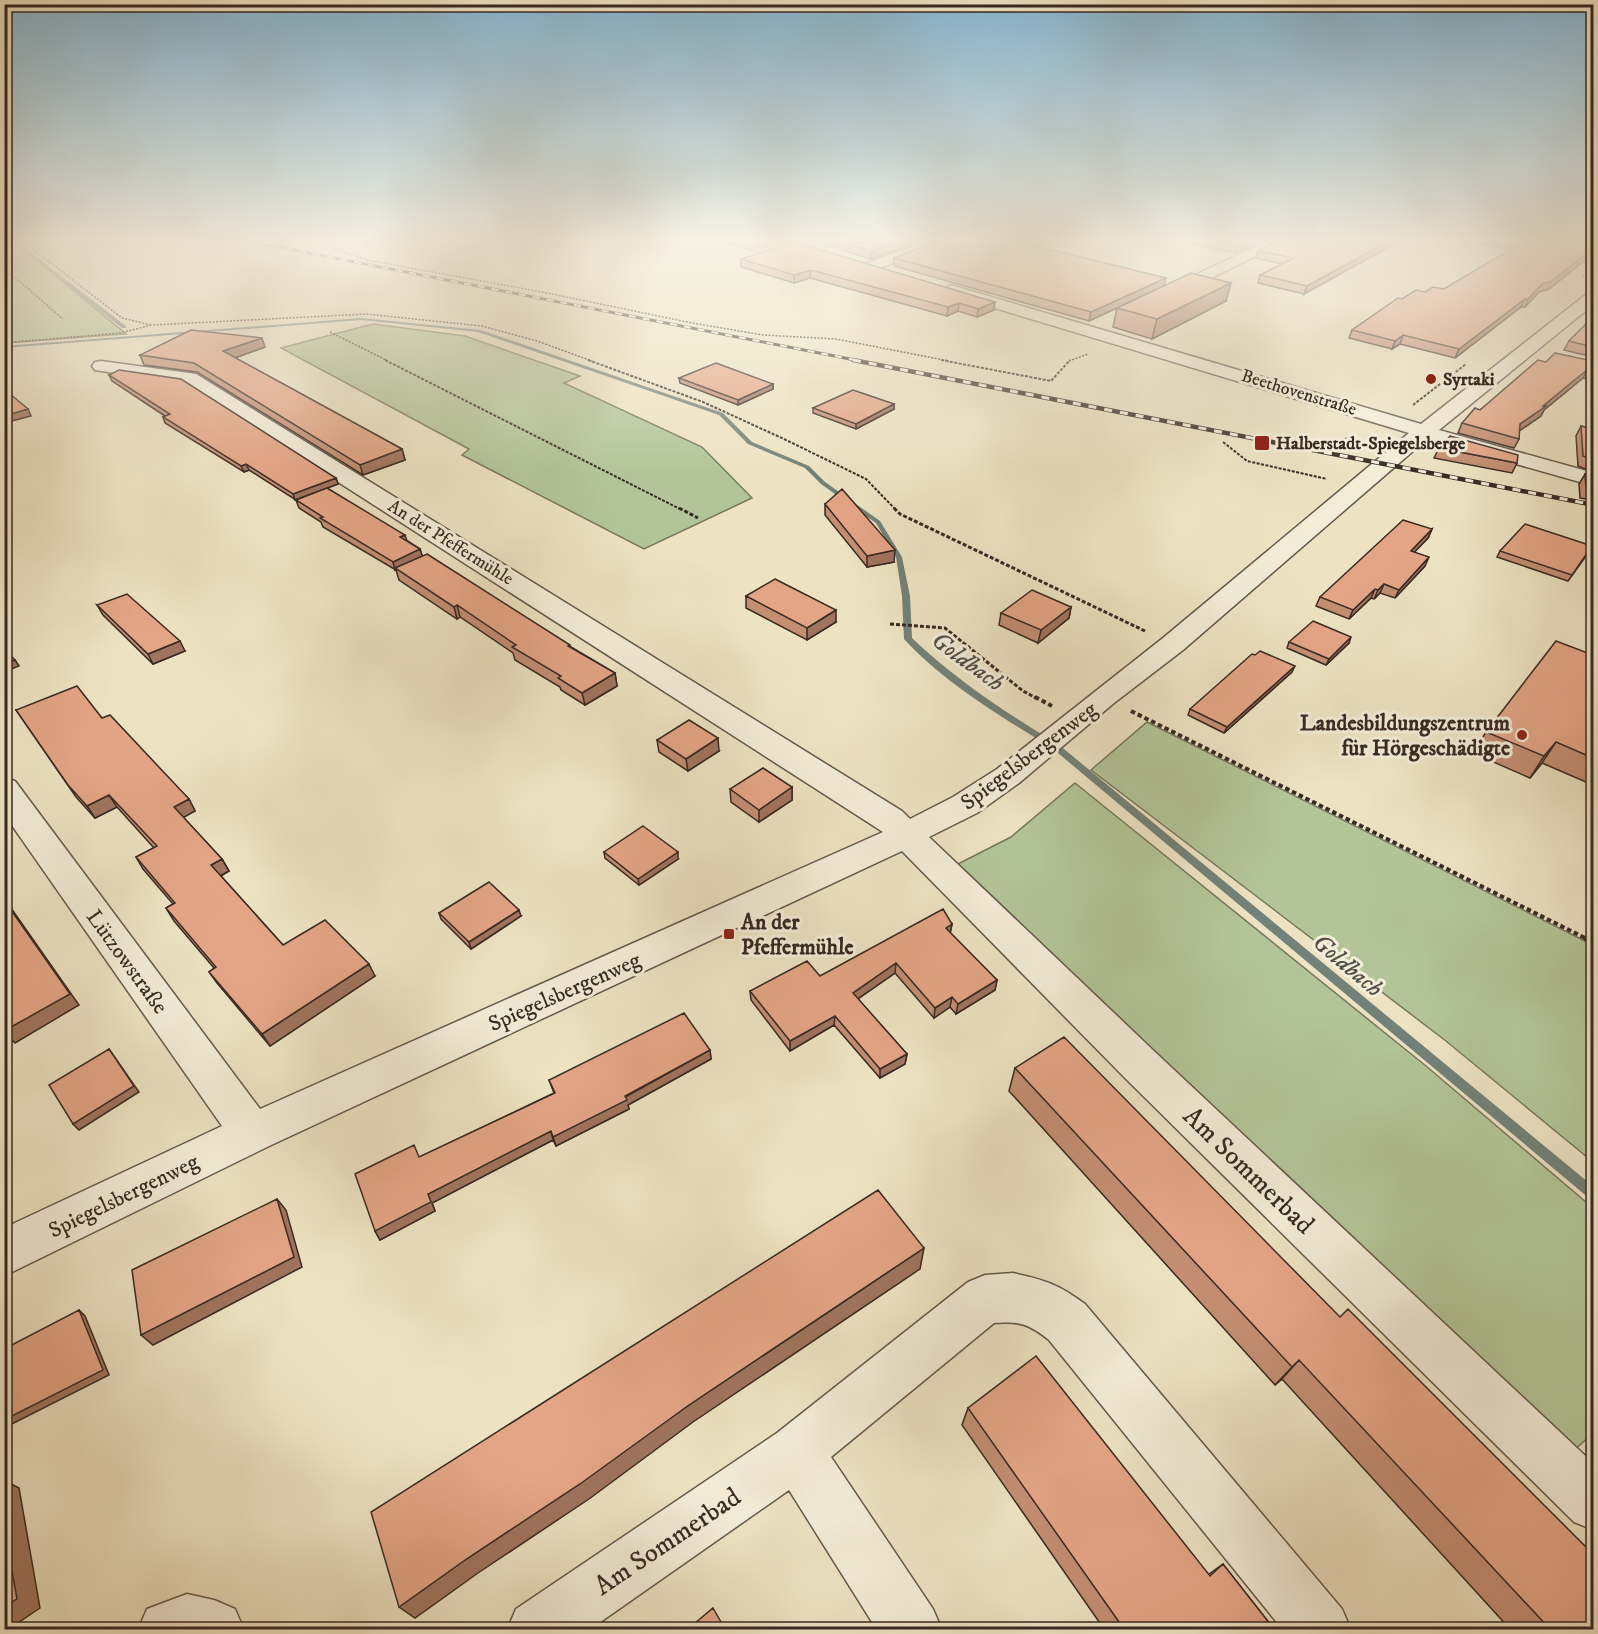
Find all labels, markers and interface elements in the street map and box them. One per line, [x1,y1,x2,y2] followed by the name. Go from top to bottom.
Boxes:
[1238,365,1359,421] street label: Beethovenstraße
[1443,369,1495,391] place label: Syrtaki
[1424,372,1438,386] marker: Syrtaki
[1276,433,1466,455] place label: Halberstadt-Spiegelsberge
[1253,434,1271,452] marker: Halberstadt-Spiegelsberge
[384,495,517,590] street label: An der Pfeffermühle
[925,625,1010,698] water label: Goldbach
[955,696,1103,816] street label: Spiegelsbergenweg
[1300,710,1510,762] place label: Landesbildungszentrum für Hörgeschädigte
[1515,728,1529,742] marker: Landesbildungszentrum für Hörgeschädigte
[80,905,174,1019] street label: Lützowstraße
[740,909,854,961] place label: An der Pfeffermühle
[722,927,736,941] marker: An der Pfeffermühle
[1306,928,1389,1004] water label: Goldbach
[484,947,645,1038] street label: Spiegelsbergenweg
[1175,1099,1322,1242] street label: Am Sommerbad
[44,1148,203,1244] street label: Spiegelsbergenweg
[588,1480,748,1603] street label: Am Sommerbad

